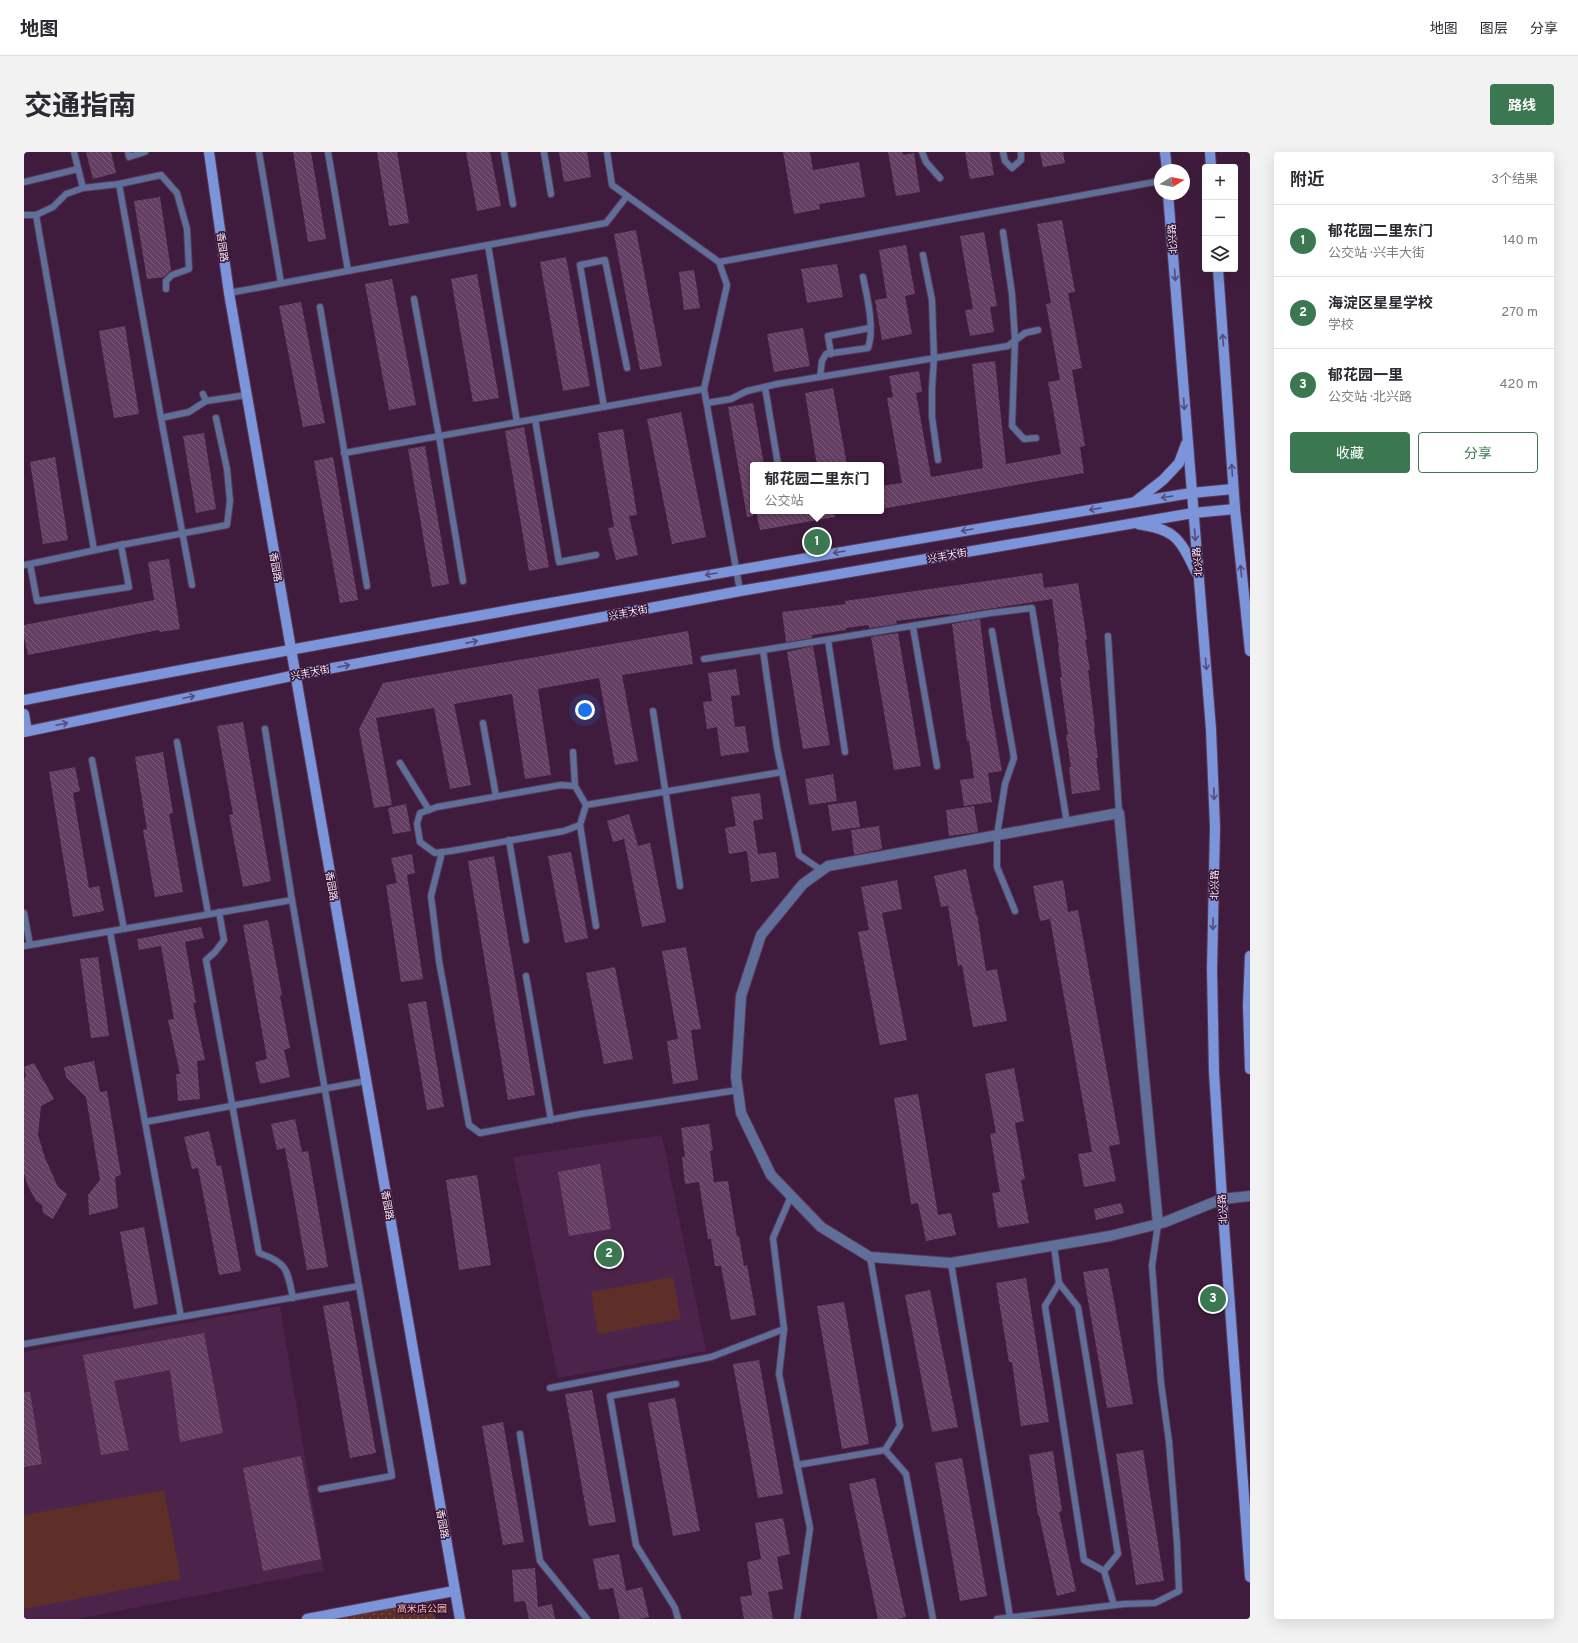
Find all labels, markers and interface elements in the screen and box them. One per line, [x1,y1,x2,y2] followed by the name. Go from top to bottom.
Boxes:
[20,18,58,42] text: 地图
[1430,21,1458,38] text: 地图
[1480,21,1508,38] text: 图层
[1530,21,1558,38] text: 分享
[1490,84,1554,125] button: 路线
[24,90,136,126] text: 交通指南
[1154,164,1190,200] north arrow
[1202,164,1238,272] map controls
[1202,164,1238,200] button: +
[1290,170,1324,192] text: 附近
[1491,172,1538,188] text: 3个结果
[1202,200,1238,236] button: −
[1166,223,1181,254] street label: 北兴路
[1328,223,1433,242] text: 郁花园二里东门
[213,231,230,263] street label: 香园路
[1300,233,1306,249] text: 1
[1503,233,1538,249] text: 140 m
[1202,236,1238,272] button: layers
[1328,246,1425,262] text: 公交站 · 兴丰大街
[1171,268,1178,281] one-way arrow
[1328,295,1433,314] text: 海淀区星星学校
[1299,305,1307,321] text: 2
[1501,305,1538,321] text: 270 m
[1328,318,1354,334] text: 学校
[1220,334,1227,347] one-way arrow
[1328,367,1403,386] text: 郁花园一里
[1299,377,1307,393] text: 3
[1500,377,1538,393] text: 420 m
[1328,390,1412,406] text: 公交站 · 北兴路
[1181,397,1188,410] one-way arrow
[1290,432,1410,473] button: 收藏
[1418,432,1538,473] button: 分享
[750,462,884,514] popup
[1228,464,1235,477] one-way arrow
[764,471,870,490] text: 郁花园二里东门
[1161,493,1174,501] one-way arrow
[764,494,804,510] text: 公交站
[1089,505,1102,513] one-way arrow
[804,527,830,557] pin: 1
[961,527,974,535] one-way arrow
[1191,528,1198,541] one-way arrow
[1191,546,1206,577] street label: 北兴路
[926,547,968,566] street label: 兴丰大街
[833,548,846,556] one-way arrow
[266,551,284,583] street label: 香园路
[1238,565,1245,578] one-way arrow
[704,570,717,578] one-way arrow
[607,603,649,624] street label: 兴丰大街
[465,637,478,645] one-way arrow
[1202,657,1209,670] one-way arrow
[337,661,350,669] one-way arrow
[289,663,331,684] street label: 兴丰大街
[182,692,195,700] one-way arrow
[575,700,595,720] your location
[55,719,68,727] one-way arrow
[1210,787,1217,800] one-way arrow
[322,870,340,902] street label: 香园路
[1209,870,1222,900] street label: 北兴路
[1209,917,1217,930] one-way arrow
[378,1189,396,1221] street label: 香园路
[1216,1193,1231,1224] street label: 北兴路
[596,1239,622,1269] pin: 2
[1200,1284,1226,1314] pin: 3
[433,1508,451,1540] street label: 香园路
[397,1603,447,1616] park label: 高米店公园

